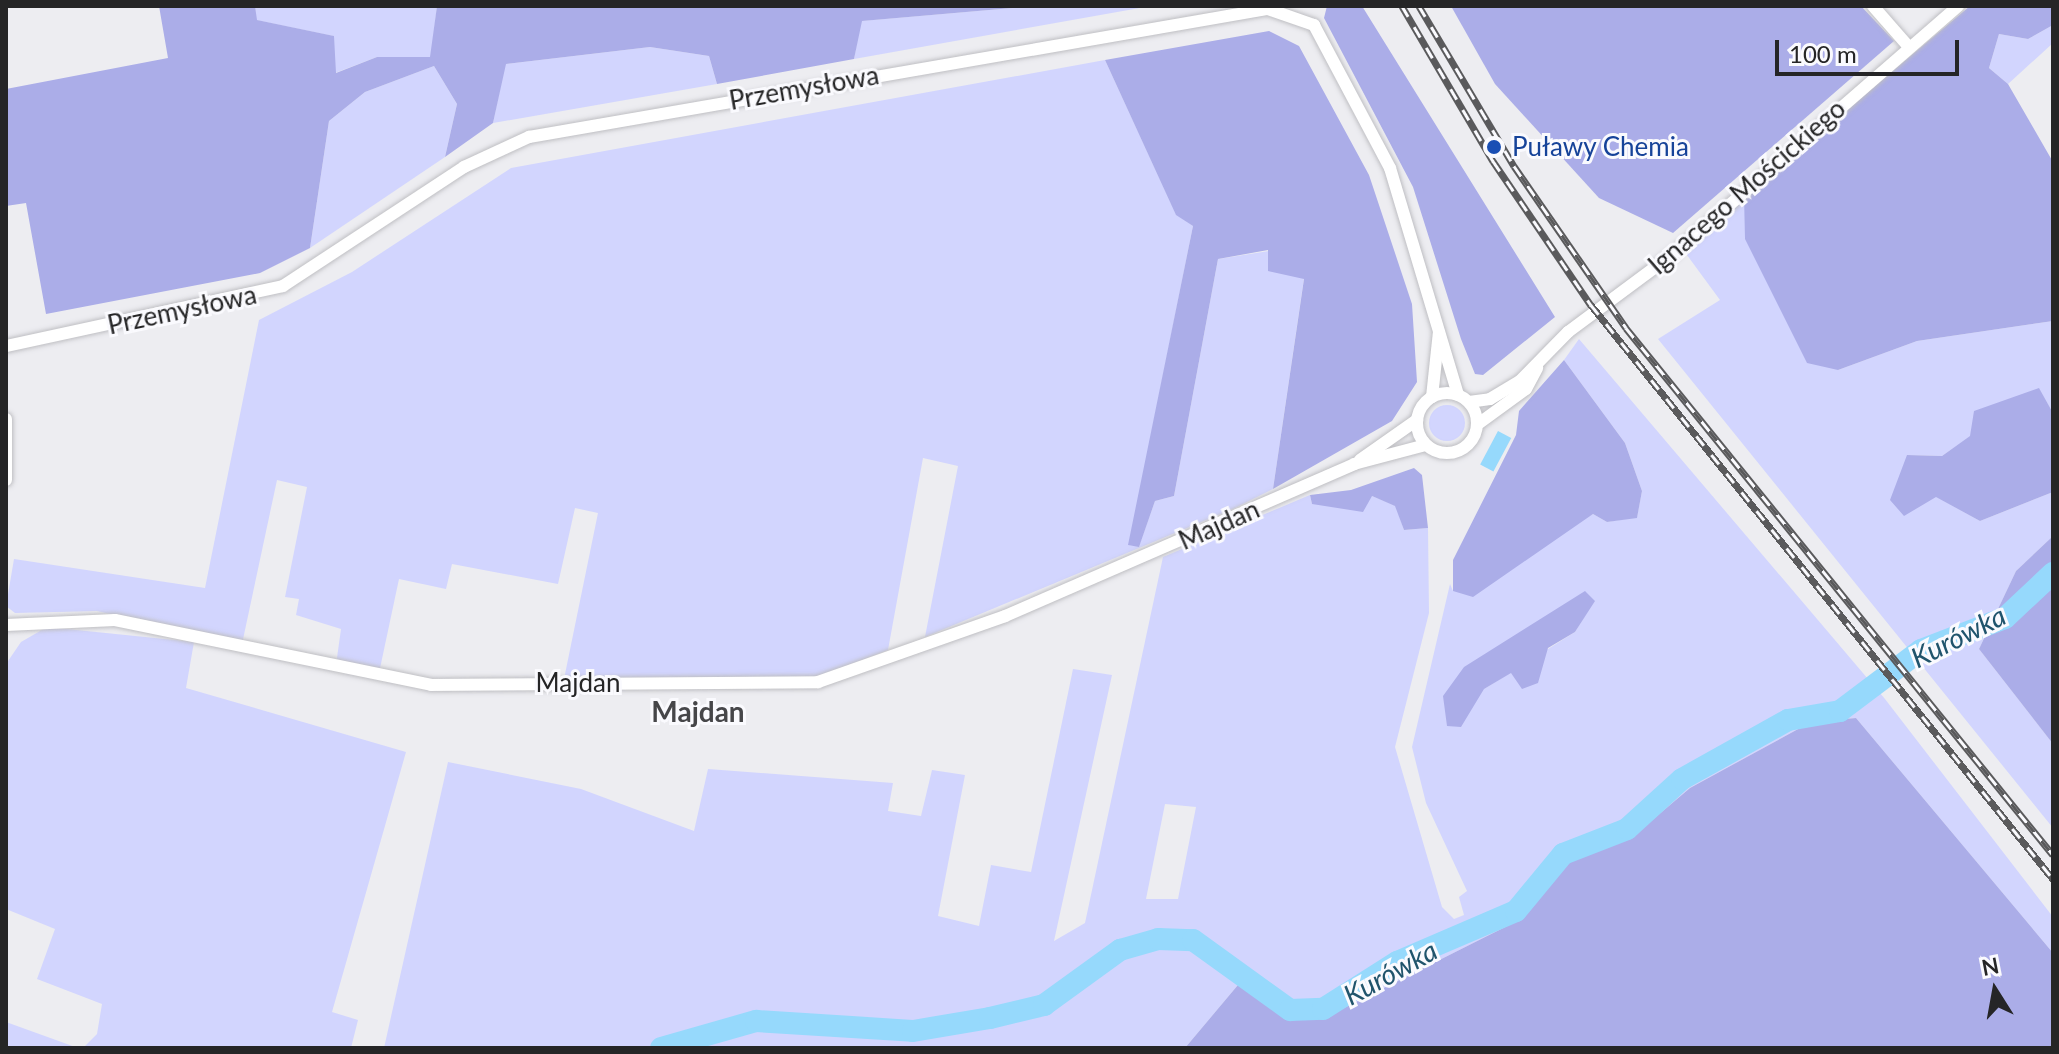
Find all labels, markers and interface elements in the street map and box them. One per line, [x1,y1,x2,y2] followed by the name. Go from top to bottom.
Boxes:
[1779,24,1963,74] scale bar
[1789,39,1857,68] text: 100 m
[727,59,881,117] street label: Przemysłowa
[1642,93,1852,281] street label: Ignacego Mościckiego
[1512,131,1689,163] place label: Puławy Chemia
[1483,136,1505,158] marker: Puławy Chemia
[105,279,259,341] street label: Przemysłowa
[1174,493,1264,557] street label: Majdan
[1905,598,2011,674] water label: Kurówka
[536,667,620,699] street label: Majdan
[651,694,745,728] district label: Majdan
[1337,933,1443,1011] water label: Kurówka
[1955,950,2035,1030] north arrow
[1979,951,2001,981] text: N

